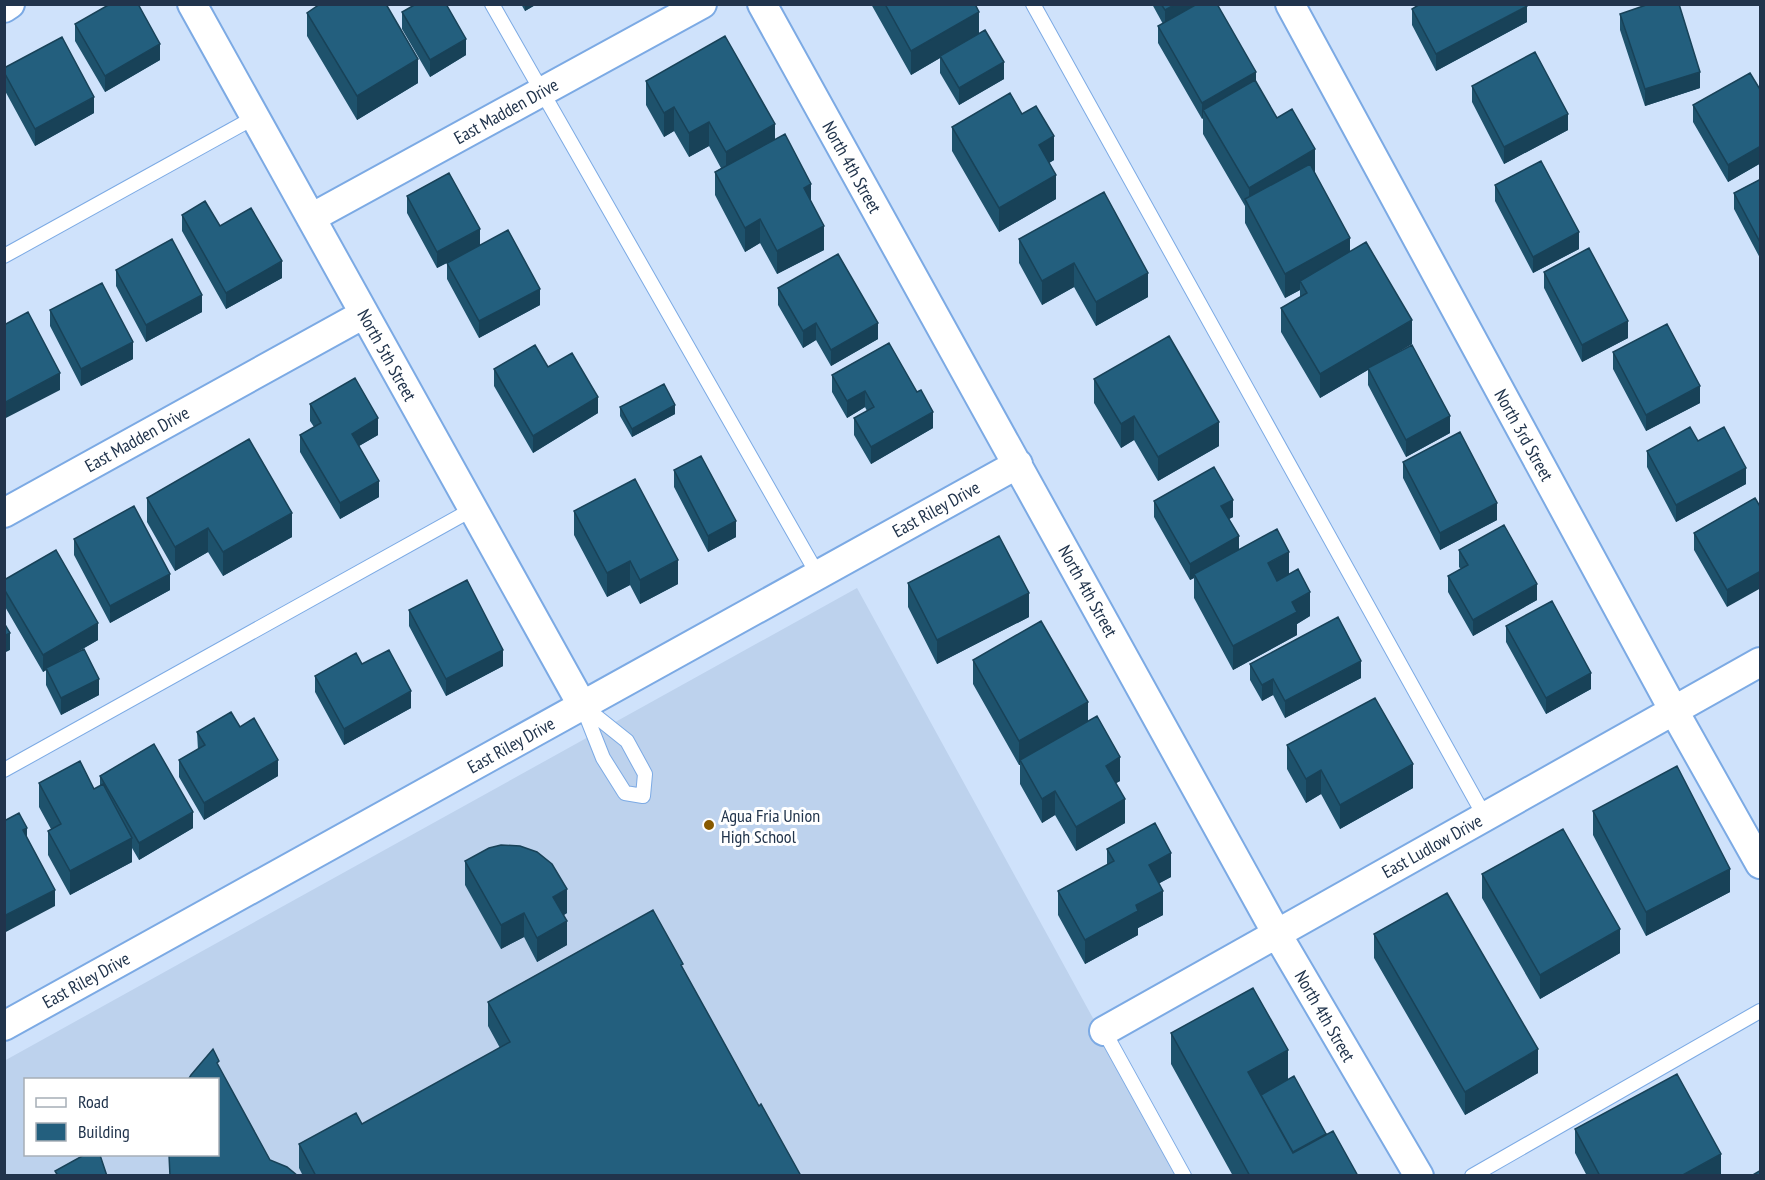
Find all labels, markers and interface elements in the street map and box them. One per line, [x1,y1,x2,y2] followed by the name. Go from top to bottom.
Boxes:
[450,73,562,149] street label: East Madden Drive
[817,117,887,217] street label: North 4th Street
[352,305,422,405] street label: North 5th Street
[1489,385,1559,485] street label: North 3rd Street
[81,401,193,477] street label: East Madden Drive
[888,476,984,542] street label: East Riley Drive
[1053,541,1123,641] street label: North 4th Street
[463,712,559,778] street label: East Riley Drive
[721,804,820,848] place label: Agua Fria Union High School
[1378,809,1486,883] street label: East Ludlow Drive
[702,818,716,832] marker: Agua Fria Union High School
[38,947,134,1013] street label: East Riley Drive
[1290,966,1360,1066] street label: North 4th Street
[24,1078,219,1156] legend
[78,1090,109,1113] text: Road
[78,1120,130,1143] text: Building

